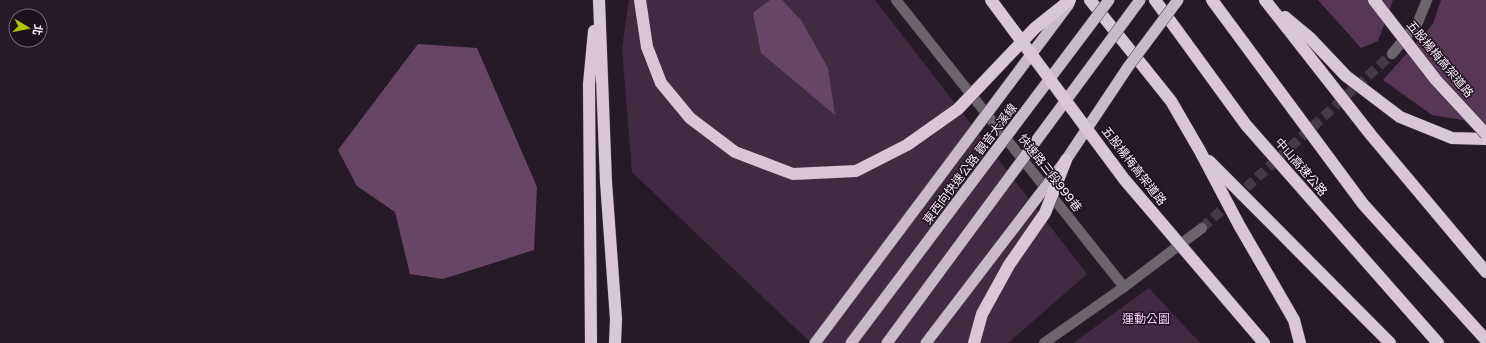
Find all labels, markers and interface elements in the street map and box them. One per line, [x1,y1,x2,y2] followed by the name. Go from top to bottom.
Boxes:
[8,8,48,48] north arrow
[1404,18,1476,100] street label: 五股楊梅高架道路
[30,23,45,36] text: 北
[920,101,1020,227] street label: 東西向快速公路 觀音大溪線
[1099,124,1169,208] street label: 五股楊梅高架道路
[1015,131,1085,215] street label: 快速路三段999巷
[1272,135,1330,199] street label: 中山高速公路
[1122,312,1170,326] park label: 運動公園

